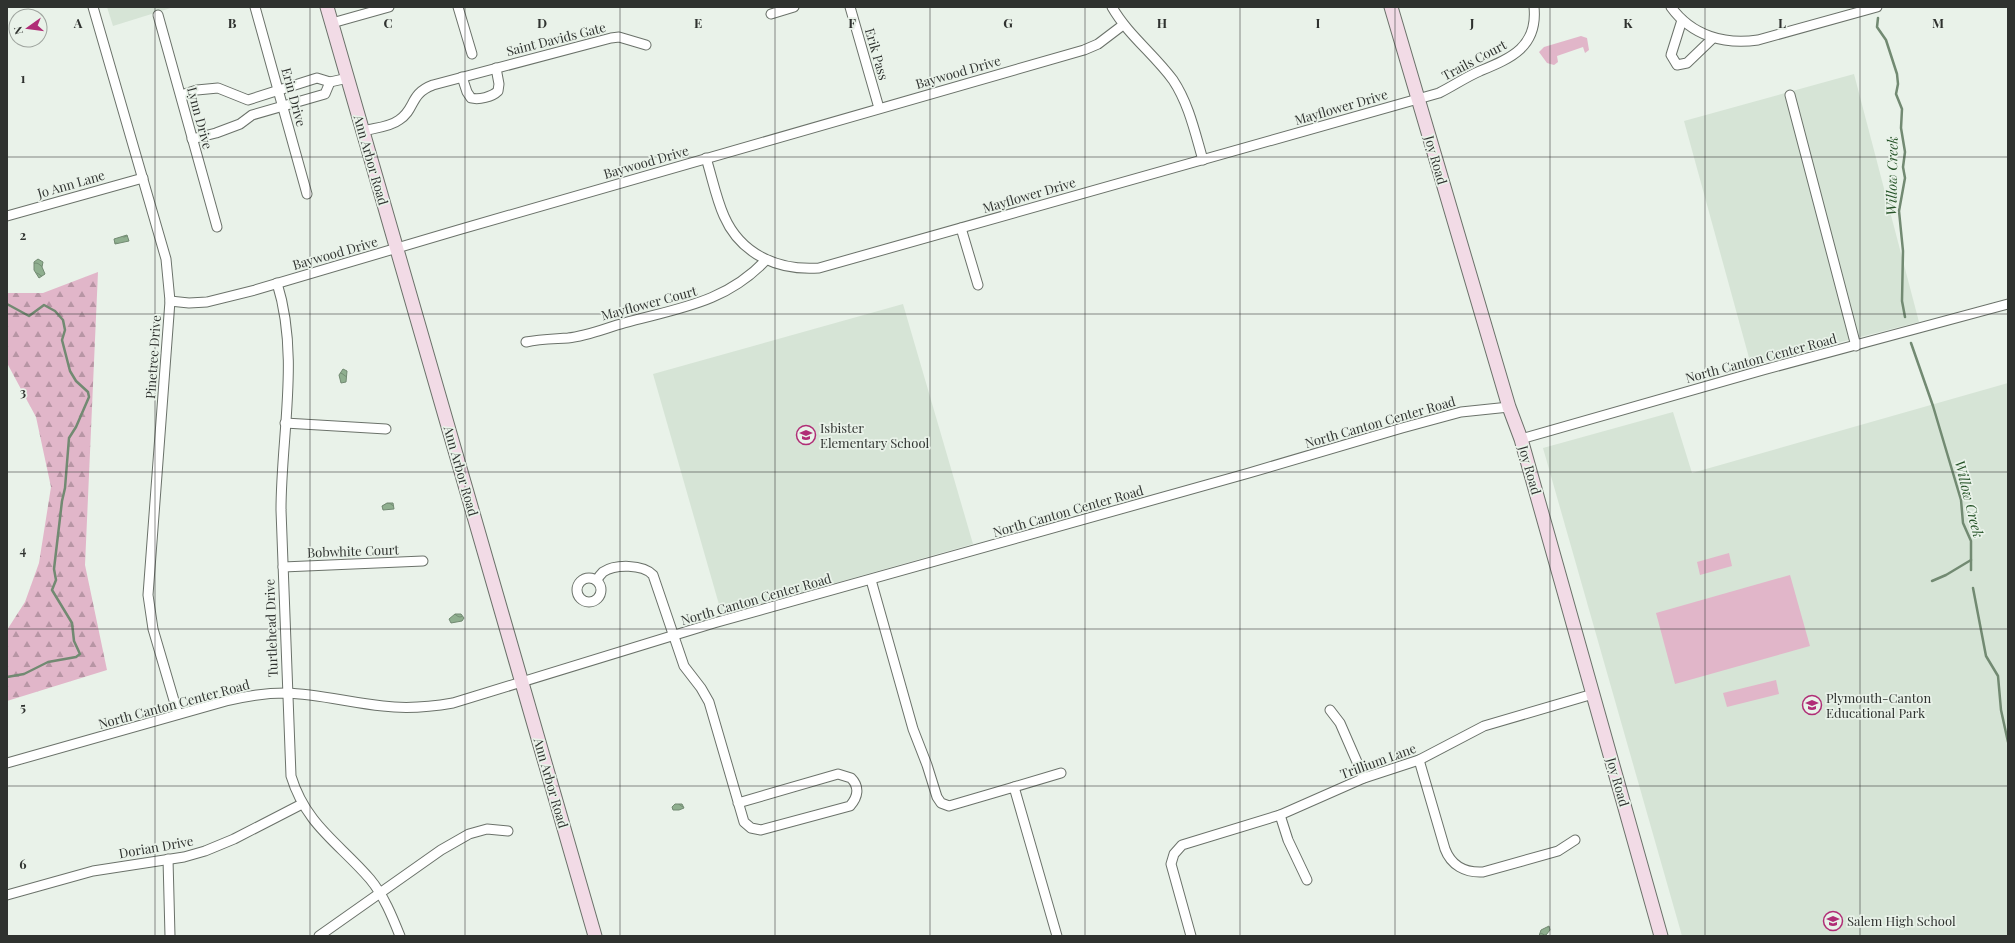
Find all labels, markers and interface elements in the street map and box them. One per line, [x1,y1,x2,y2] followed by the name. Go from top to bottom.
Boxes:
[8,8,48,48] north arrow
[73,14,83,31] text: A
[228,14,237,31] text: B
[383,14,393,31] text: C
[694,14,702,31] text: E
[848,14,856,31] text: F
[1003,14,1013,31] text: G
[1157,14,1167,31] text: H
[1316,14,1321,31] text: I
[1469,14,1475,31] text: J
[1623,14,1633,31] text: K
[1778,14,1786,31] text: L
[1932,14,1944,31] text: M
[505,19,607,59] street label: Saint Davids Gate
[10,25,26,36] text: N
[862,26,893,82] street label: Erik Pass
[1438,35,1509,84] street label: Trails Court
[913,51,1003,92] street label: Baywood Drive
[278,66,311,129] street label: Erin Drive
[21,69,26,86] text: 1
[184,85,217,151] street label: Lynn Drive
[1292,85,1390,128] street label: Mayflower Drive
[350,112,393,207] street label: Ann Arbor Road
[1421,133,1452,187] street label: Joy Road
[1881,136,1902,216] water label: Willow Creek
[601,141,691,182] street label: Baywood Drive
[34,166,107,202] street label: Jo Ann Lane
[980,173,1078,216] street label: Mayflower Drive
[20,226,27,243] text: 2
[290,232,380,273] street label: Baywood Drive
[599,281,699,323] street label: Mayflower Court
[141,314,164,400] street label: Pinetree Drive
[1683,329,1839,386] street label: North Canton Center Road
[20,383,26,400] text: 3
[1303,392,1458,451] street label: North Canton Center Road
[820,419,929,451] place label: Isbister Elementary School
[440,423,483,518] street label: Ann Arbor Road
[795,424,817,446] school or university icon: Isbister Elementary School
[1515,443,1546,497] street label: Joy Road
[1951,458,1988,540] water label: Willow Creek
[991,481,1146,540] street label: North Canton Center Road
[307,540,400,561] street label: Bobwhite Court
[20,541,27,558] text: 4
[679,569,834,628] street label: North Canton Center Road
[260,578,281,678] street label: Turtlehead Drive
[96,675,252,732] street label: North Canton Center Road
[1826,689,1931,721] place label: Plymouth-Canton Educational Park
[1801,694,1823,716] school or university icon: Plymouth-Canton Educational Park
[20,698,26,715] text: 5
[530,735,573,830] street label: Ann Arbor Road
[1337,739,1419,782] street label: Trillium Lane
[1603,755,1634,809] street label: Joy Road
[117,832,195,861] street label: Dorian Drive
[19,855,27,872] text: 6
[1822,910,1844,932] school or university icon: Salem High School
[1847,912,1956,929] place label: Salem High School

